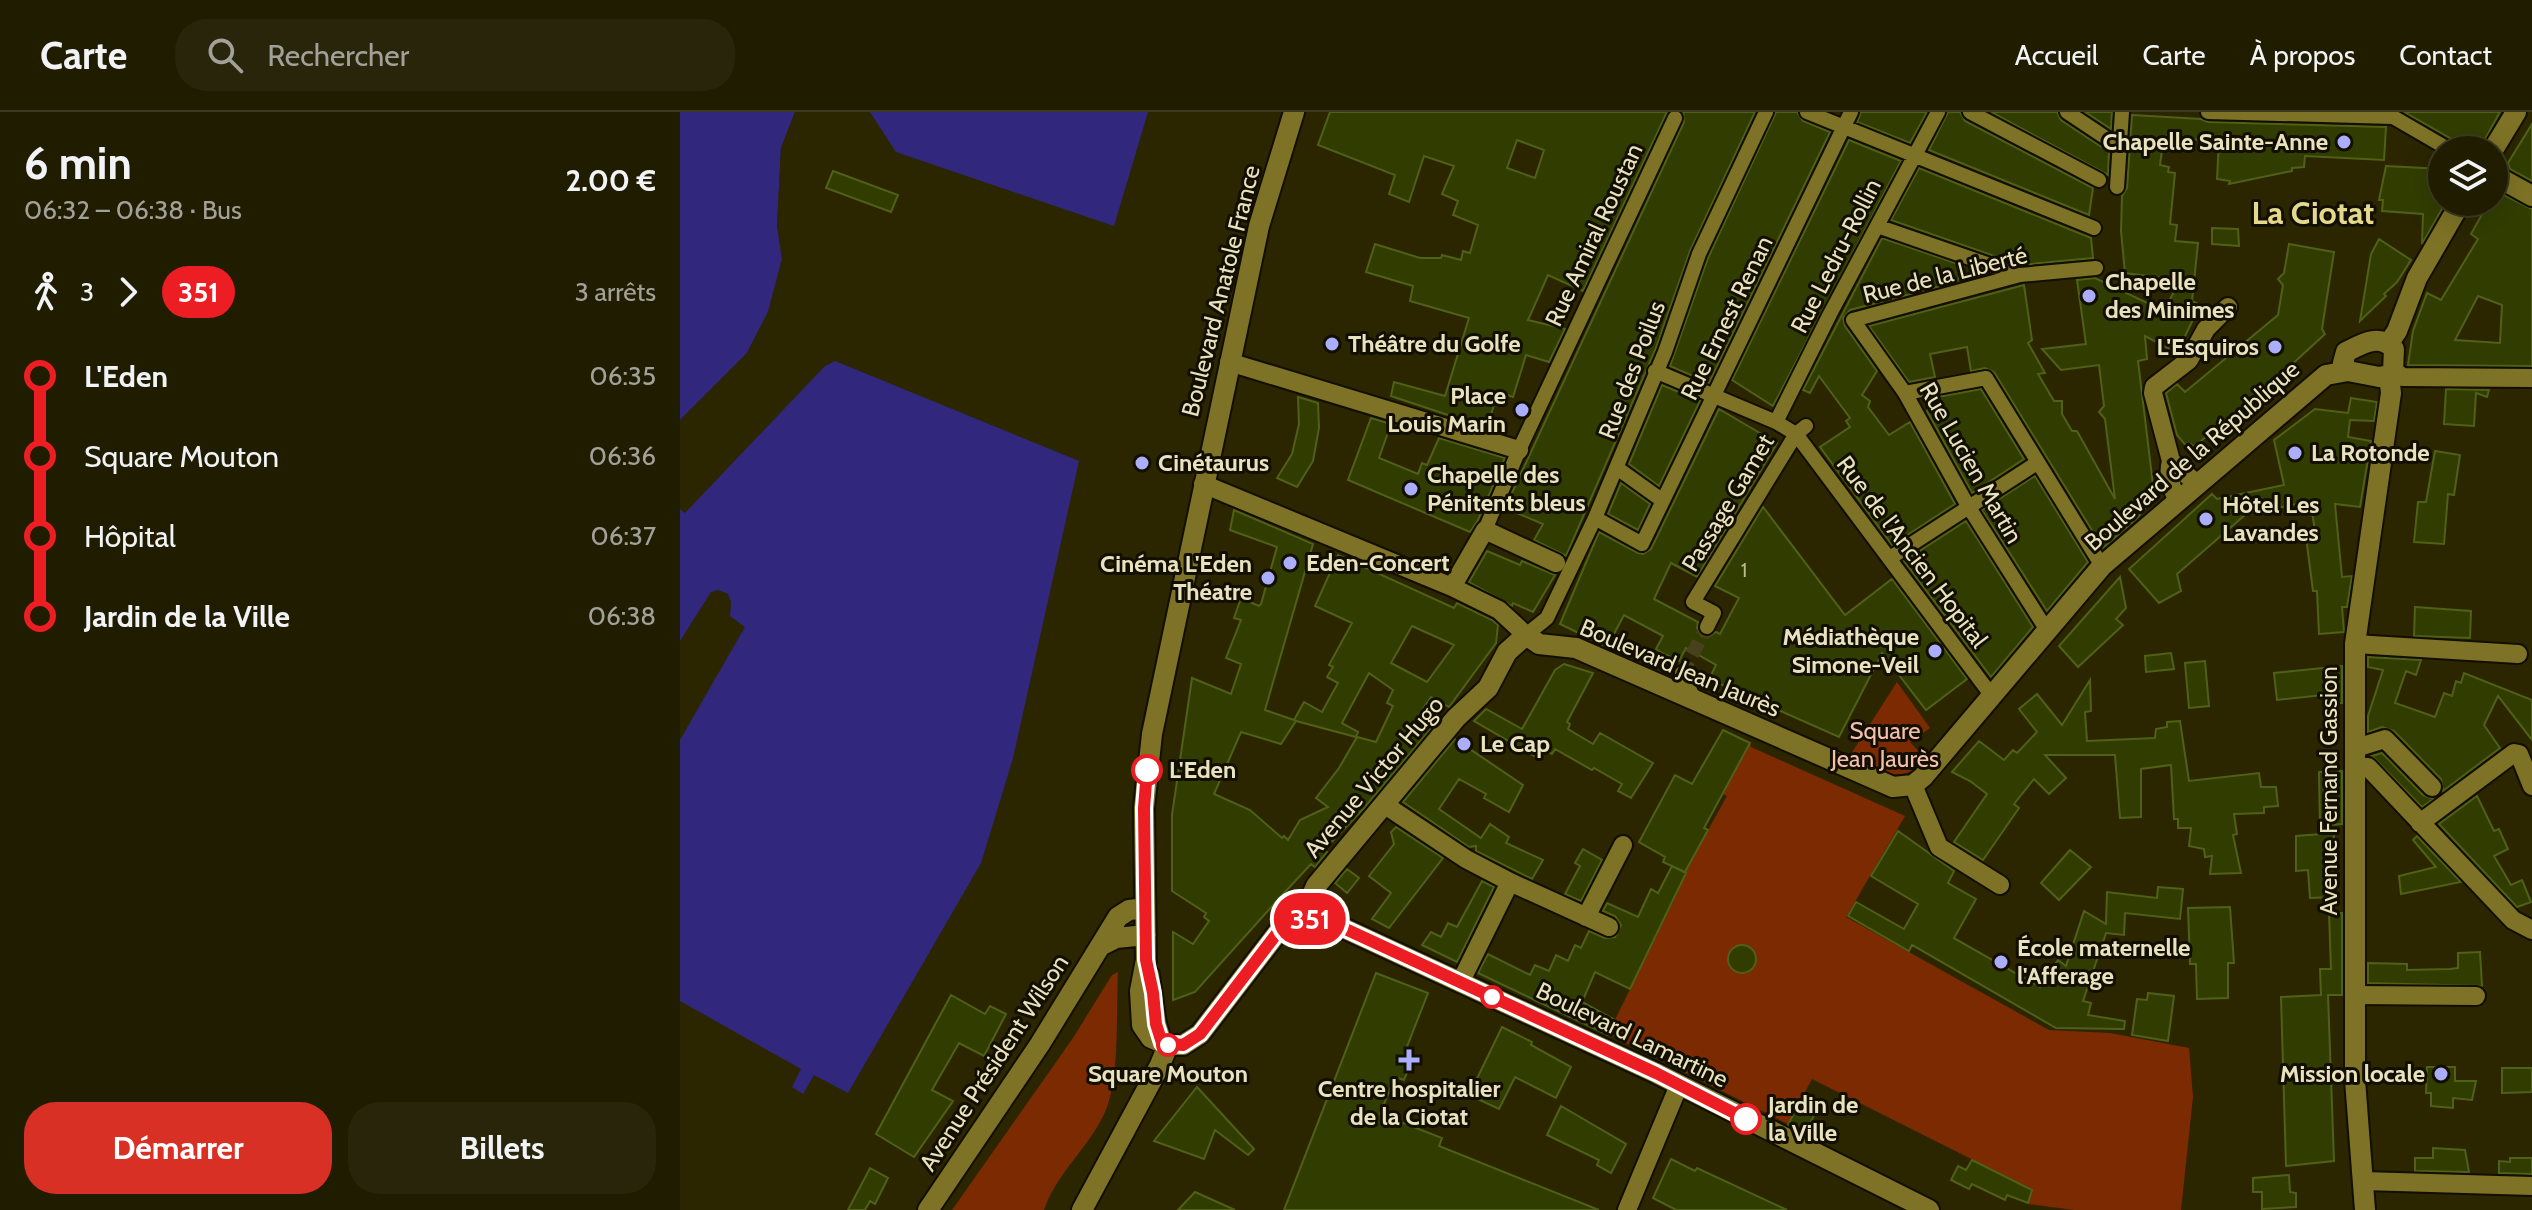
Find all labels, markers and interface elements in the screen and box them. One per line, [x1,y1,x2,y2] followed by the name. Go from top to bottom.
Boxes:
[175,19,735,91] search box
[40,32,127,79] text: Carte
[203,33,247,77] icon: search
[267,37,409,74] text: Rechercher
[2015,38,2098,72] text: Accueil
[2142,38,2206,72] text: Carte
[2250,38,2355,72] text: À propos
[2399,38,2492,72] text: Contact
[2103,127,2328,156] place label: Chapelle Sainte-Anne
[2335,133,2353,151] marker: Chapelle Sainte-Anne
[2428,136,2508,216] map controls
[2428,136,2508,216] button: layers
[24,137,132,190] text: 6 min
[1539,139,1649,331] street label: Rue Amiral Roustan
[565,162,656,199] text: 2.00 €
[1175,162,1266,419] street label: Boulevard Anatole France
[1784,174,1887,338] street label: Rue Ledru-Rollin
[2252,193,2374,232] district label: La Ciotat
[24,194,242,226] text: 06:32 – 06:38 · Bus
[1674,231,1779,405] street label: Rue Ernest Renan
[1860,240,2030,309] street label: Rue de la Liberté
[2105,267,2235,324] place label: Chapelle des Minimes
[24,270,68,314] icon: walk
[106,270,150,314] icon: forward
[178,275,219,309] text: 351
[80,276,94,308] text: 3
[575,276,656,308] text: 3 arrêts
[2080,287,2098,305] marker: Chapelle des Minimes
[1592,297,1671,443] street label: Rue des Poilus
[1348,329,1521,358] place label: Théâtre du Golfe
[2156,332,2259,361] place label: L'Esquiros
[1323,335,1341,353] marker: Théâtre du Golfe
[2266,338,2284,356] marker: L'Esquiros
[2078,354,2305,557] street label: Boulevard de la République
[84,358,168,395] text: L'Eden
[590,360,656,392] text: 06:35
[1914,377,2029,548] street label: Rue Lucien Martin
[1387,381,1506,438] place label: Place Louis Marin
[1513,401,1531,419] marker: Place Louis Marin
[1675,429,1780,577] street label: Passage Gamet
[84,438,279,475] text: Square Mouton
[2311,438,2430,467] place label: La Rotonde
[589,440,656,472] text: 06:36
[2286,444,2304,462] marker: La Rotonde
[1158,448,1269,477] place label: Cinétaurus
[1831,450,1994,654] street label: Rue de l'Ancien Hopital
[1133,454,1151,472] marker: Cinétaurus
[1427,460,1586,517] place label: Chapelle des Pénitents bleus
[1402,480,1420,498] marker: Chapelle des Pénitents bleus
[2222,490,2319,547] place label: Hôtel Les Lavandes
[2197,510,2215,528] marker: Hôtel Les Lavandes
[84,518,176,555] text: Hôpital
[591,520,656,552] text: 06:37
[1306,548,1449,577] place label: Eden-Concert
[1100,549,1252,606] place label: Cinéma L'Eden Théatre
[1281,554,1299,572] marker: Eden-Concert
[1741,558,1747,582] house number: 1
[1259,569,1277,587] marker: Cinéma L'Eden Théatre
[84,598,290,635] text: Jardin de la Ville
[588,600,656,632] text: 06:38
[1576,612,1785,723] street label: Boulevard Jean Jaurès
[1783,622,1919,679] place label: Médiathèque Simone-Veil
[1926,642,1944,660] marker: Médiathèque Simone-Veil
[2314,666,2343,916] street label: Avenue Fernand Gassion
[1298,690,1450,863] street label: Avenue Victor Hugo
[1830,716,1939,773] park label: Square Jean Jaurès
[1480,729,1550,758] place label: Le Cap
[1455,735,1473,753] marker: Le Cap
[1132,755,1162,785] marker: L'Eden
[1169,755,1236,784] place label: L'Eden
[1264,893,1356,945] line badge: 351
[1290,902,1330,936] text: 351
[2017,933,2190,990] place label: École maternelle l'Afferage
[913,949,1074,1176] street label: Avenue Président Wilson
[1992,953,2010,971] marker: École maternelle l'Afferage
[1532,976,1733,1094] street label: Boulevard Lamartine
[1481,986,1503,1008] unlabelled marker
[1157,1034,1179,1056] marker: Square Mouton
[1398,1049,1420,1071] marker: Centre hospitalier de la Ciotat
[1088,1059,1248,1088] place label: Square Mouton
[2280,1059,2425,1088] place label: Mission locale
[2432,1065,2450,1083] marker: Mission locale
[1318,1074,1500,1131] place label: Centre hospitalier de la Ciotat
[1767,1090,1858,1147] place label: Jardin de la Ville
[24,1102,332,1194] button: Démarrer
[348,1102,656,1194] button: Billets
[1731,1104,1761,1134] marker: Jardin de la Ville

